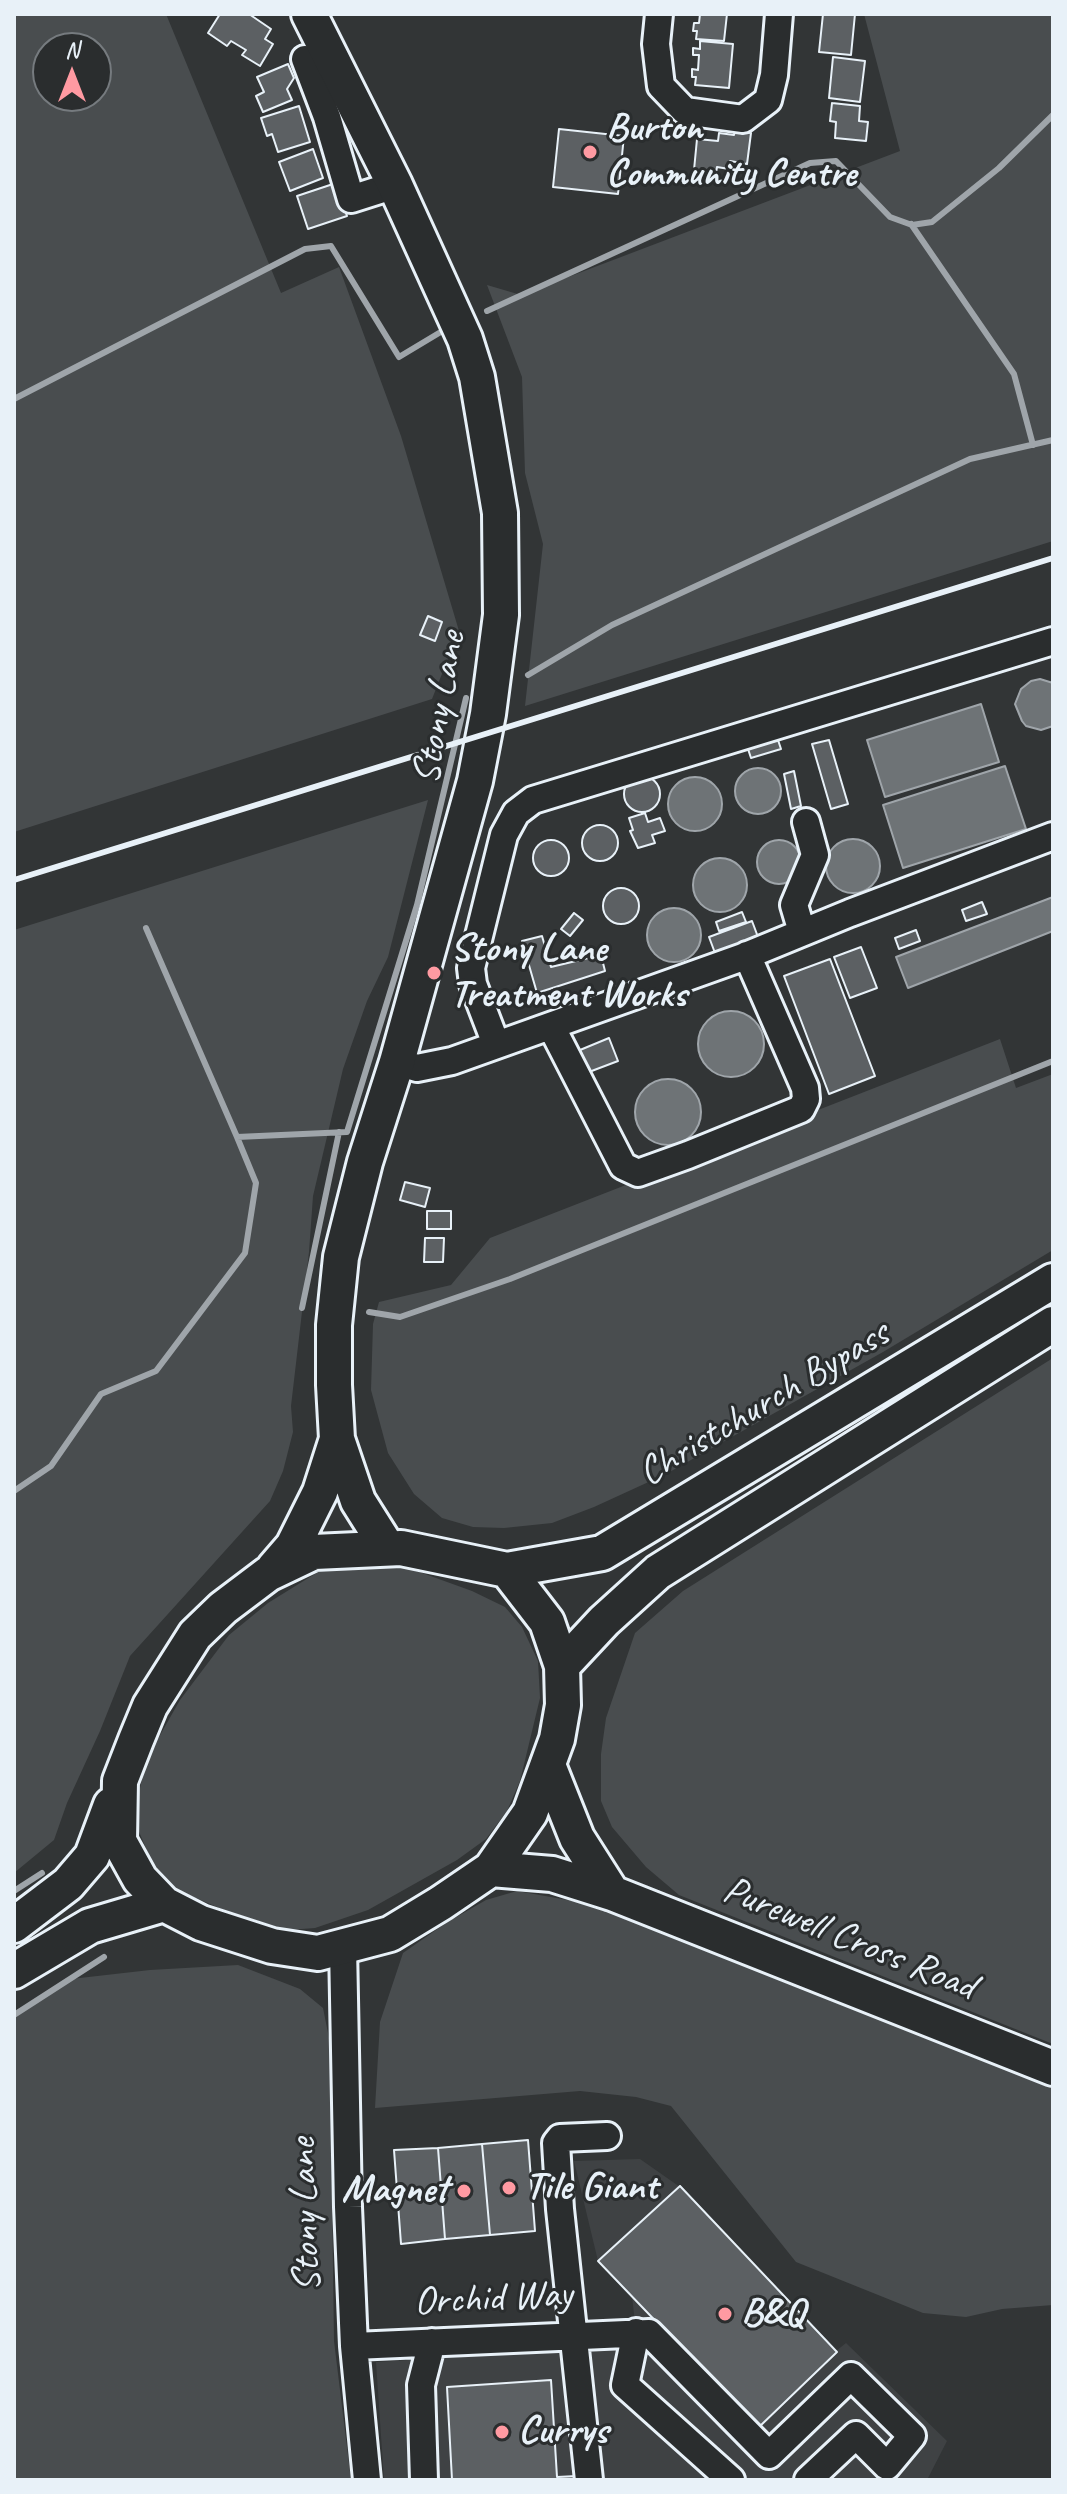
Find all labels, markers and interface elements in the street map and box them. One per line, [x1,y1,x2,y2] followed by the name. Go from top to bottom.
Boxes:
[32,32,112,112] north arrow
[65,36,79,64] text: N
[606,105,856,199] place label: Burton Community Centre
[581,143,599,161] marker: Burton Community Centre
[403,628,477,788] street label: Stony Lane
[450,926,687,1020] place label: Stony Lane Treatment Works
[425,964,443,982] marker: Stony Lane Treatment Works
[630,1310,898,1498] street label: Christchurch Bypass
[716,1867,982,2011] street label: Purewell Cross Road
[279,2137,333,2293] street label: Stony Lane
[525,2164,657,2212] place label: Tile Giant
[341,2167,448,2215] place label: Magnet
[500,2179,518,2197] marker: Tile Giant
[455,2182,473,2200] marker: Magnet
[413,2271,573,2327] street label: Orchid Way
[741,2290,804,2338] place label: B&Q
[716,2305,734,2323] marker: B&Q
[518,2408,608,2456] place label: Currys
[493,2423,511,2441] marker: Currys

